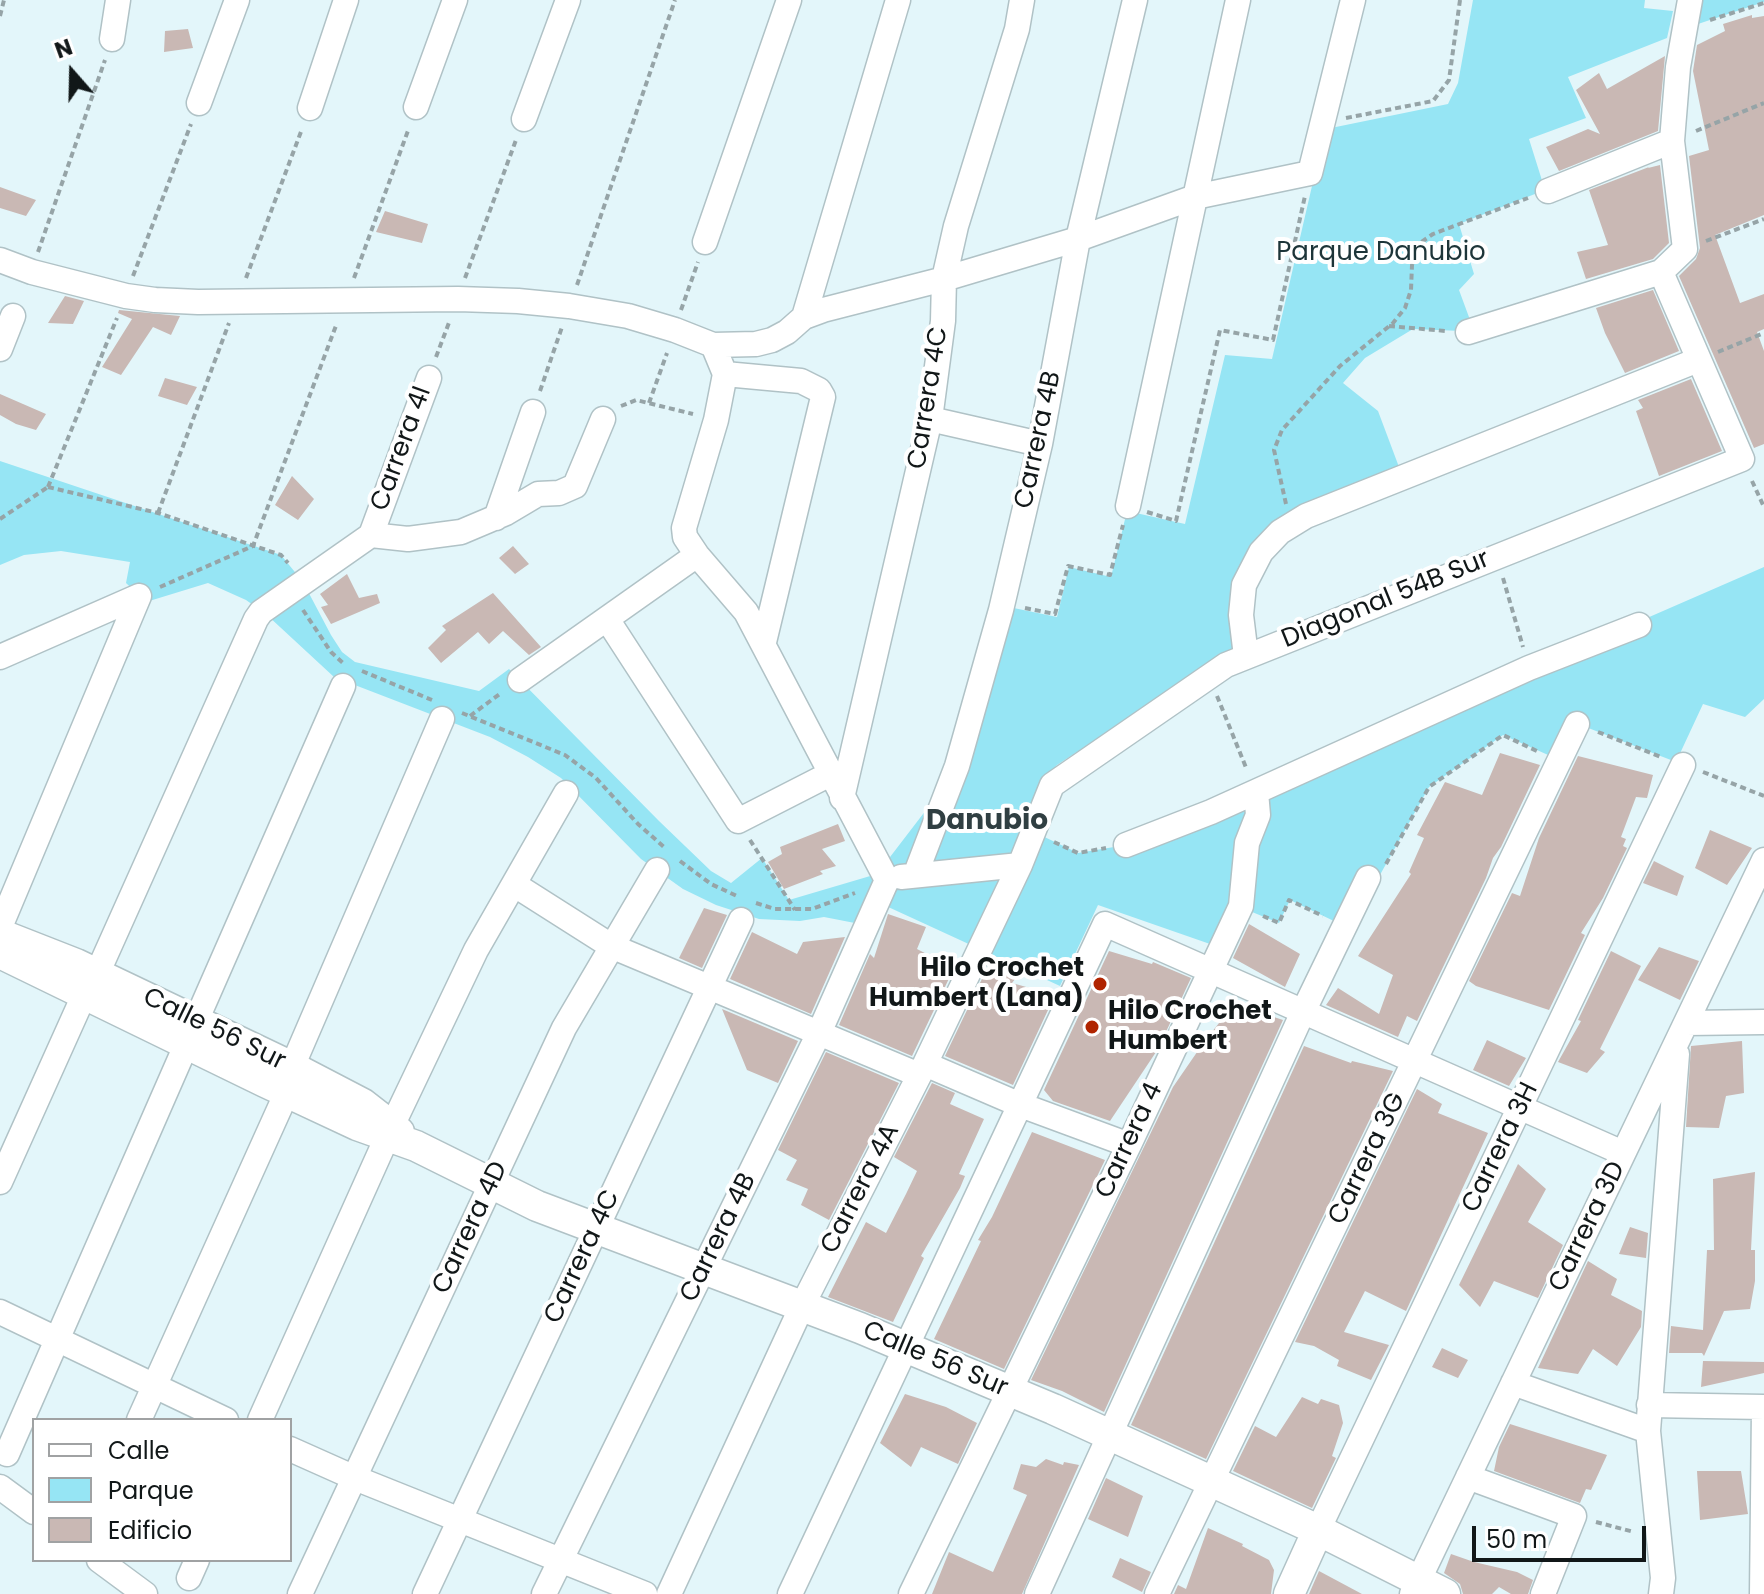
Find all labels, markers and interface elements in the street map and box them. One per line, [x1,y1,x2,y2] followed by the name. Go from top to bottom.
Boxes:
[32,32,112,112] north arrow
[51,32,77,66] text: N
[1276,237,1486,269] park label: Parque Danubio
[902,325,956,471] street label: Carrera 4C
[1009,368,1069,512] street label: Carrera 4B
[365,383,439,515] street label: Carrera 4I
[1278,544,1494,656] street label: Diagonal 54B Sur
[926,805,1048,839] district label: Danubio
[869,953,1084,1014] place label: Hilo Crochet Humbert (Lana)
[1091,975,1109,993] marker: Hilo Crochet Humbert (Lana)
[138,982,290,1078] street label: Calle 56 Sur
[1108,996,1272,1058] place label: Hilo Crochet Humbert
[1083,1018,1101,1036] marker: Hilo Crochet Humbert
[1090,1078,1170,1204] street label: Carrera 4
[1456,1078,1546,1218] street label: Carrera 3H
[1323,1088,1413,1230] street label: Carrera 3G
[815,1119,907,1259] street label: Carrera 4A
[427,1157,515,1299] street label: Carrera 4D
[1543,1157,1633,1297] street label: Carrera 3D
[674,1168,764,1308] street label: Carrera 4B
[538,1185,628,1329] street label: Carrera 4C
[858,1315,1012,1405] street label: Calle 56 Sur
[32,1418,292,1562] legend
[108,1434,169,1467] text: Calle
[108,1474,194,1507] text: Parque
[1476,1510,1650,1560] scale bar
[108,1514,192,1547] text: Edificio
[1486,1523,1547,1556] text: 50 m

